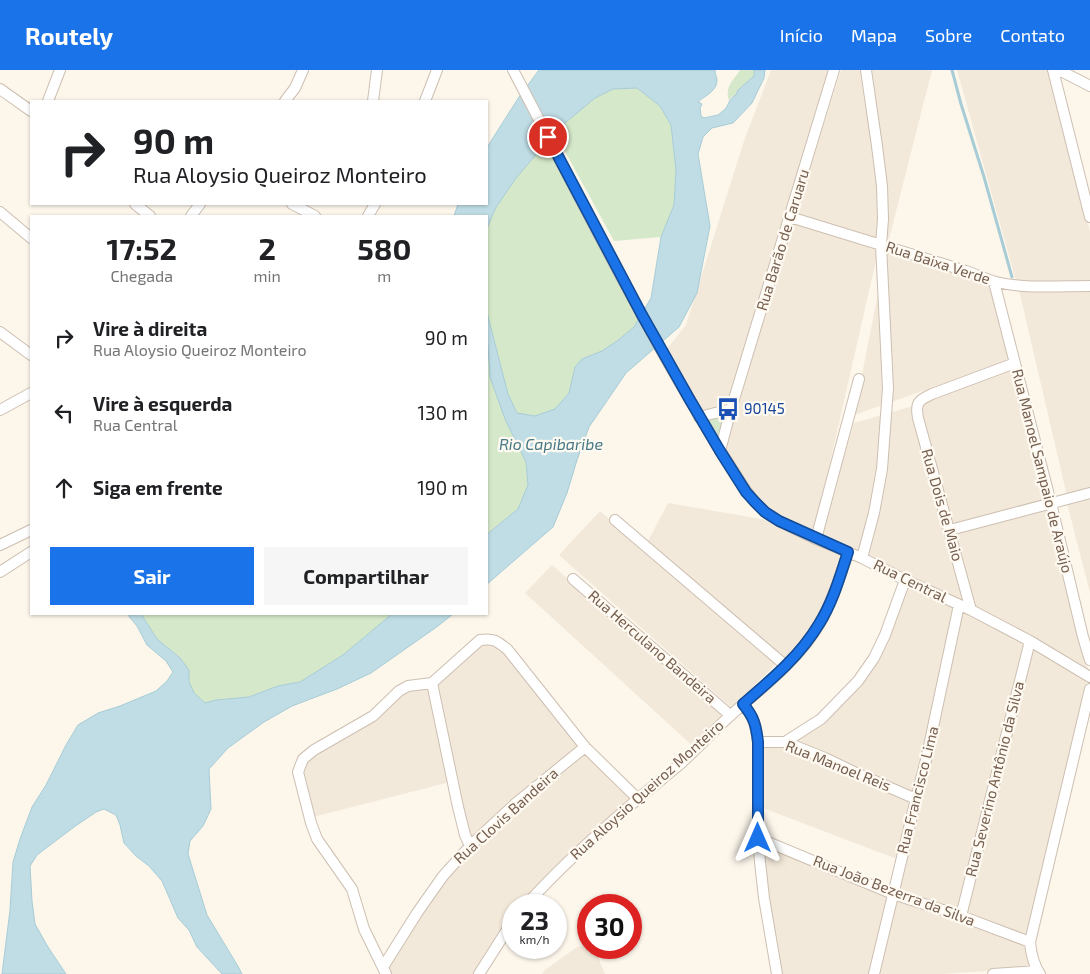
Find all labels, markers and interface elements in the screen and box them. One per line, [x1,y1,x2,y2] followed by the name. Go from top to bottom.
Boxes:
[25,21,113,50] text: Routely
[780,24,823,46] text: Início
[851,24,897,46] text: Mapa
[925,24,972,46] text: Sobre
[1000,24,1065,46] text: Contato
[527,116,569,158] pin
[133,119,214,161] text: 90 m
[50,120,115,185] icon: right
[534,123,562,151] icon: arrive
[133,161,427,187] text: Rua Aloysio Queiroz Monteiro
[752,167,812,313] street label: Rua Barão de Caruaru
[107,230,177,266] text: 17:52
[258,230,276,266] text: 2
[357,230,411,266] text: 580
[884,237,993,287] street label: Rua Baixa Verde
[110,266,173,285] text: Chegada
[254,266,281,285] text: min
[377,266,391,285] text: m
[93,317,207,340] text: Vire à direita
[50,324,78,352] icon: right
[425,326,468,349] text: 90 m
[93,340,307,359] text: Rua Aloysio Queiroz Monteiro
[1008,367,1077,575] street label: Rua Manoel Sampaio de Araújo
[93,392,232,415] text: Vire à esquerda
[715,396,741,422] bus stop icon: 90145
[50,399,78,427] icon: left
[744,399,785,417] place label: 90145
[418,401,468,424] text: 130 m
[93,415,177,434] text: Rua Central
[499,434,603,453] water label: Rio Capibaribe
[918,446,968,563] street label: Rua Dois de Maio
[50,474,78,502] icon: ahead
[93,476,223,499] text: Siga em frente
[417,476,468,499] text: 190 m
[50,547,254,605] button: Sair
[264,547,468,605] button: Compartilhar
[871,555,950,606] street label: Rua Central
[585,586,720,707] street label: Rua Herculano Bandeira
[961,679,1027,878] street label: Rua Severino Antônio da Silva
[566,716,727,864] street label: Rua Aloysio Queiroz Monteiro
[892,724,942,855] street label: Rua Francisco Lima
[783,736,894,794] street label: Rua Manoel Reis
[449,764,561,867] street label: Rua Clovis Bandeira
[731,811,783,863] position arrow
[811,851,978,929] street label: Rua João Bezerra da Silva
[577,894,642,959] speed limit sign: 30
[520,905,549,935] text: 23
[520,932,549,946] text: km/h

